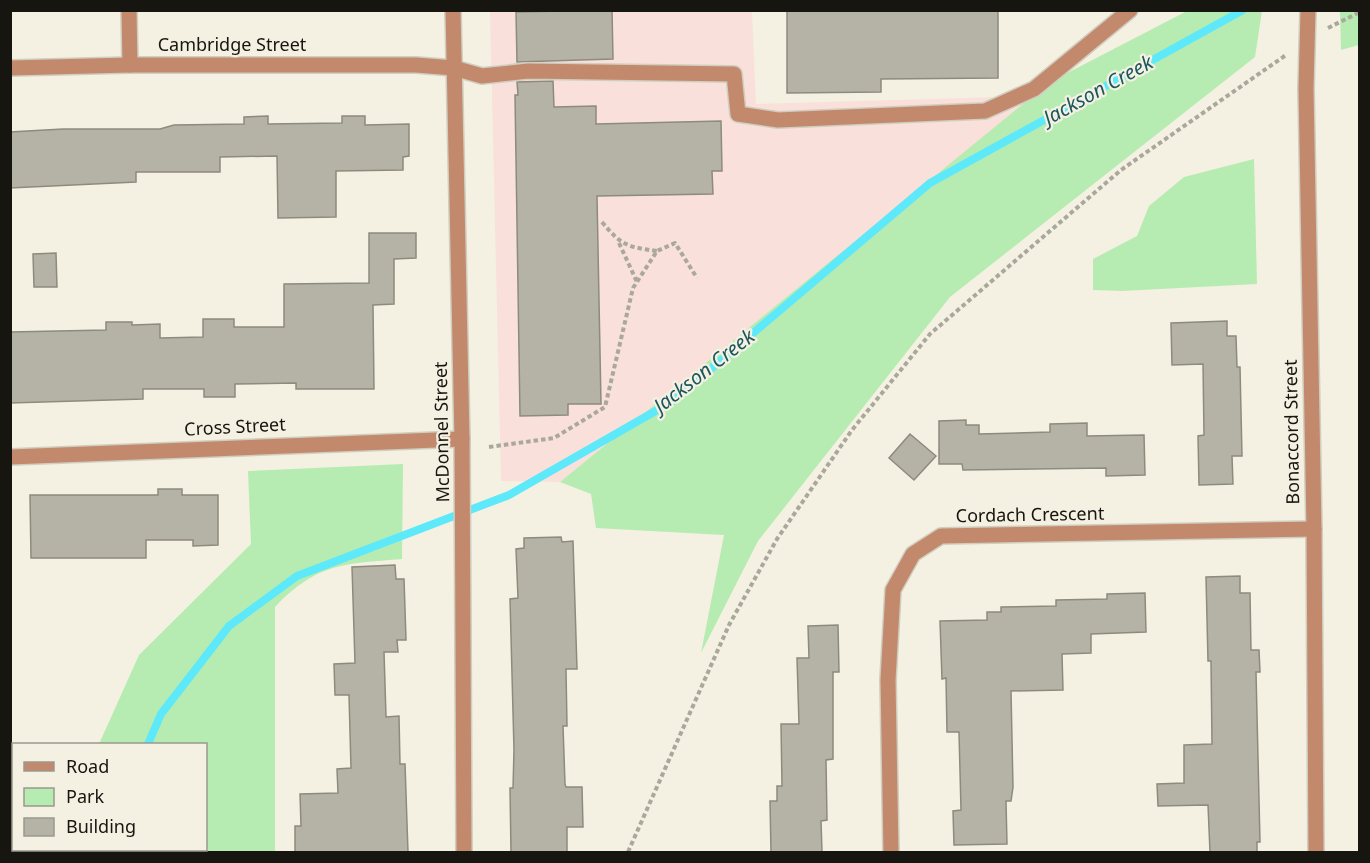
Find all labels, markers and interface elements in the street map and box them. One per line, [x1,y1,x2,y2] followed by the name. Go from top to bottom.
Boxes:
[158,32,307,56] street label: Cambridge Street
[1035,48,1158,133] water label: Jackson Creek
[644,322,761,421] water label: Jackson Creek
[1278,359,1304,505] street label: Bonaccord Street
[428,361,454,503] street label: McDonnel Street
[184,411,287,441] street label: Cross Street
[955,501,1105,527] street label: Cordach Crescent
[12,743,207,851] legend
[66,754,109,778] text: Road
[66,784,104,808] text: Park
[66,814,136,838] text: Building

